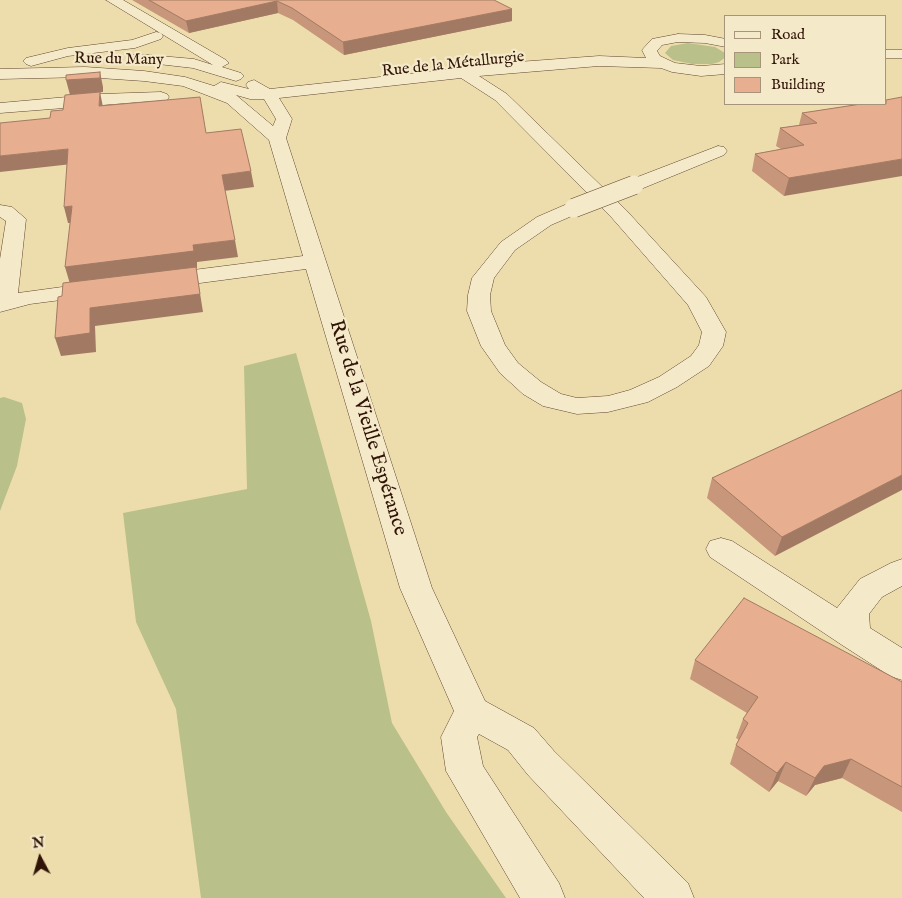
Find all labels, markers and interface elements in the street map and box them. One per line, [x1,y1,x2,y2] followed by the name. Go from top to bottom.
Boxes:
[724,15,887,105] legend
[771,25,805,44] text: Road
[381,48,525,82] street label: Rue de la Métallurgie
[74,50,164,70] street label: Rue du Many
[771,50,800,69] text: Park
[771,75,825,94] text: Building
[323,317,411,539] street label: Rue de la Vieille Espérance
[15,833,65,883] north arrow
[31,833,45,853] text: N

